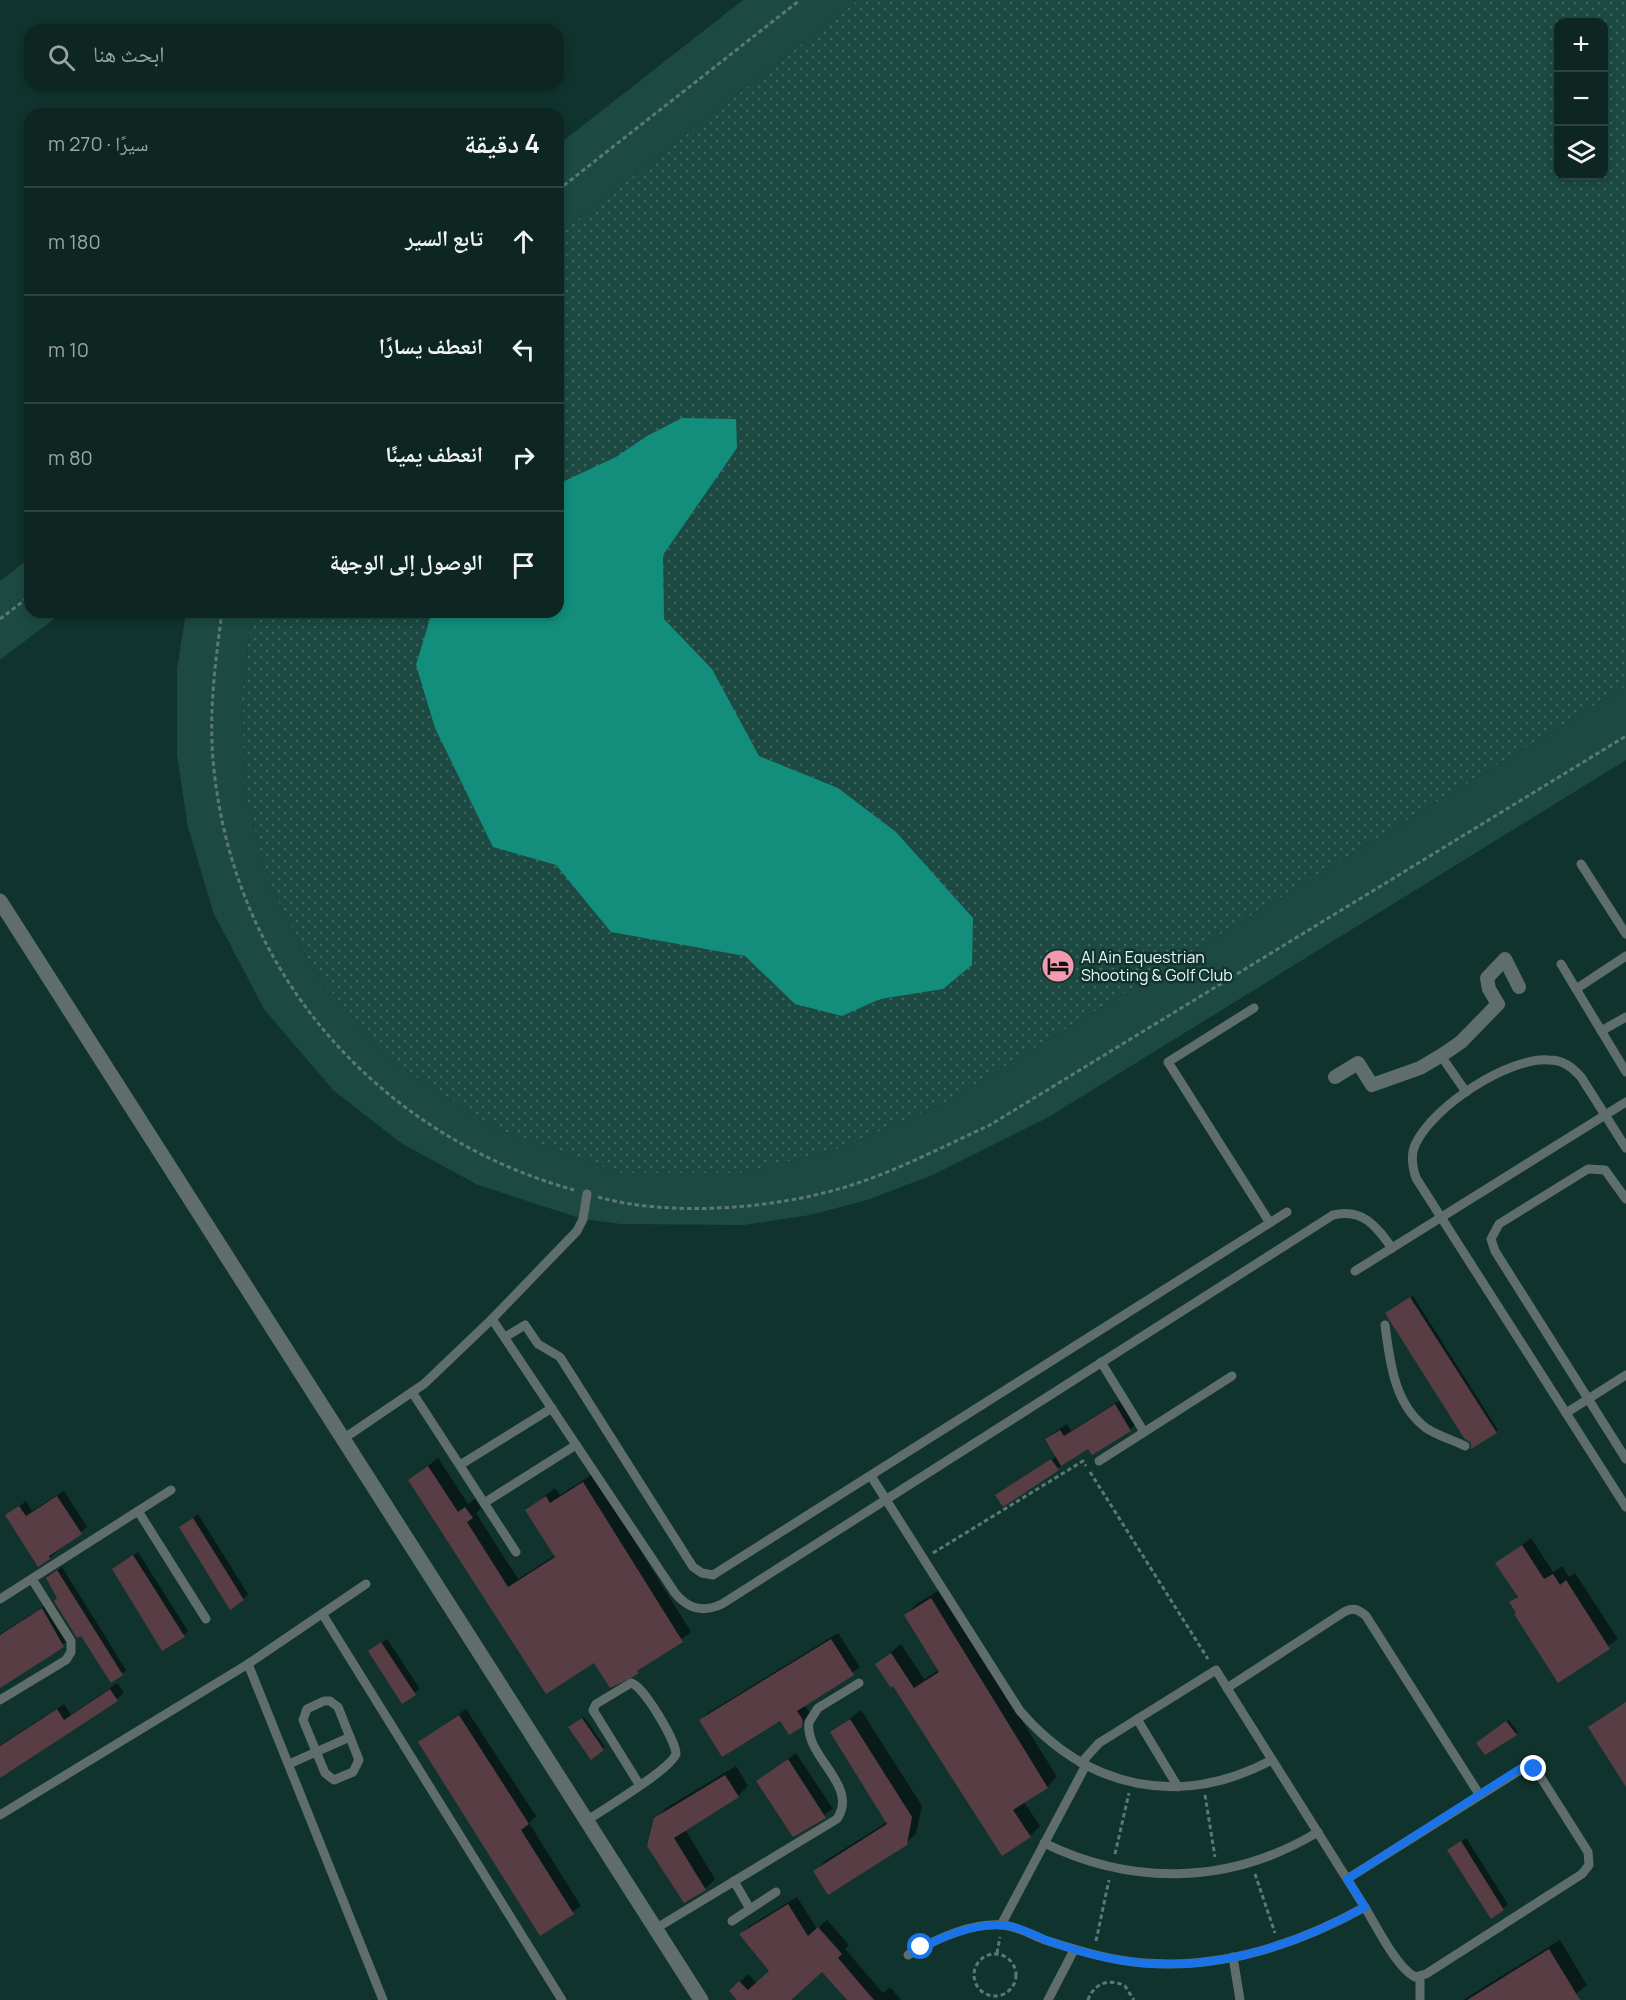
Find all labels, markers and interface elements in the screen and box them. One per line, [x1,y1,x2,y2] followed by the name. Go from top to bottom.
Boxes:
[1554,18,1608,180] map controls
[1554,18,1608,72] button: +
[24,24,564,90] search box
[93,39,164,69] text: ابحث هنا
[45,41,78,74] icon: search
[1554,72,1608,126] button: −
[464,125,540,161] text: 4 دقيقة
[1554,126,1608,180] button: layers
[48,130,148,157] text: سيرًا · 270 m
[405,223,483,253] text: تابع السير
[507,225,540,258] icon: ahead
[48,228,101,255] text: 180 m
[379,331,483,361] text: انعطف يسارًا
[507,333,540,366] icon: left
[48,336,89,363] text: 10 m
[385,439,483,469] text: انعطف يمينًا
[507,441,540,474] icon: right
[48,444,93,471] text: 80 m
[330,547,483,577] text: الوصول إلى الوجهة
[507,549,540,582] icon: arrive
[1081,946,1233,986] place label: Al Ain Equestrian Shooting & Golf Club
[1040,948,1076,984] hotel icon: Al Ain Equestrian Shooting & Golf Club
[1520,1755,1546,1781] route end
[907,1933,933,1959] route start

